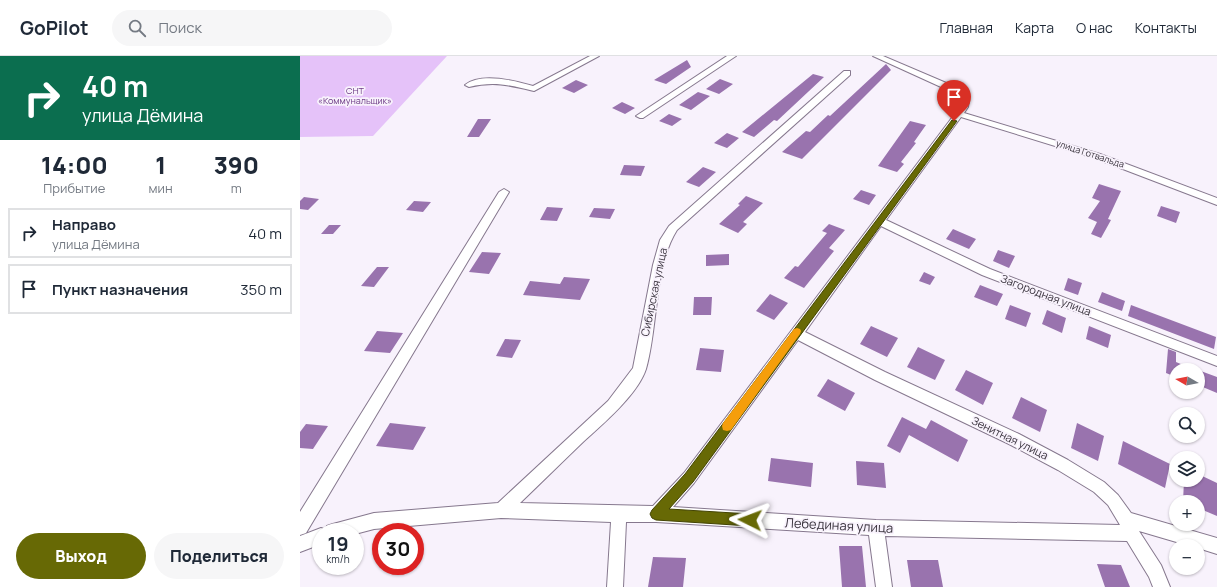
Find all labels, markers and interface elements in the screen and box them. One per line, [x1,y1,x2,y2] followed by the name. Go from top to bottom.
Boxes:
[112,10,392,46] search box
[20,15,88,41] text: GoPilot
[126,17,148,39] icon: search
[158,17,202,38] text: Поиск
[940,18,993,37] text: Главная
[1015,18,1054,37] text: Карта
[1076,18,1113,37] text: О нас
[1135,18,1197,37] text: Контакты
[82,67,148,105] text: 40 m
[16,72,68,124] icon: right
[937,80,971,121] pin
[318,84,392,107] park label: СНТ «Коммунальщик»
[943,86,965,108] icon: arrive
[82,103,203,127] text: улица Дёмина
[1054,136,1126,171] street label: улица Готвальда
[41,148,108,181] text: 14:00
[155,148,166,181] text: 1
[214,148,259,181] text: 390
[43,179,105,197] text: Прибытие
[149,179,173,197] text: мин
[231,179,242,197] text: m
[52,214,116,235] text: Направо
[18,222,40,244] icon: right
[248,223,282,244] text: 40 m
[52,235,140,253] text: улица Дёмина
[637,246,670,338] street label: Сибирская улица
[999,270,1094,319] street label: Загородная улица
[18,278,40,300] icon: arrive
[52,279,188,300] text: Пункт назначения
[240,279,282,300] text: 350 m
[1169,363,1205,399] north arrow
[1169,363,1205,575] map controls
[1169,407,1205,443] button: search
[969,413,1051,463] street label: Зенитная улица
[1169,451,1205,487] button: layers
[1169,495,1205,531] button: +
[729,499,771,541] position arrow
[784,513,894,537] street label: Лебединая улица
[372,523,424,575] speed limit sign: 30
[327,530,349,557] text: 19
[16,533,146,579] button: Выход
[154,533,284,579] button: Поделиться
[1169,539,1205,575] button: −
[326,552,350,566] text: km/h

